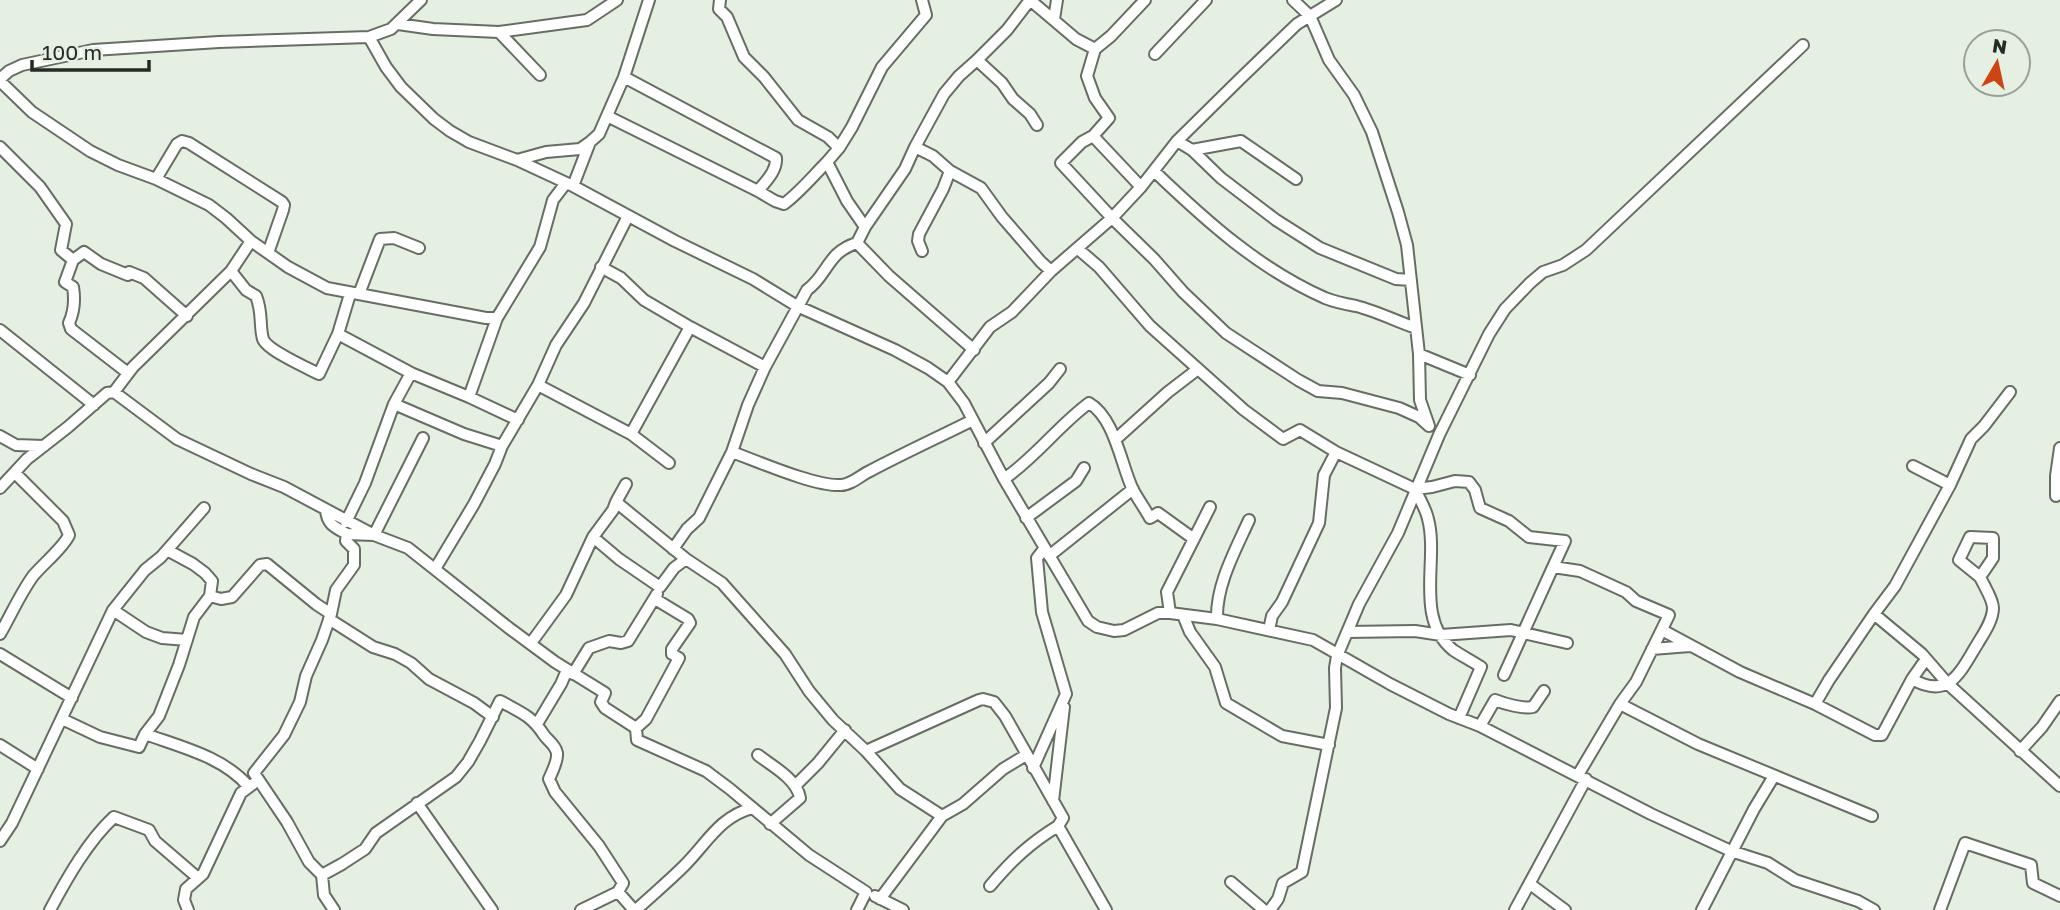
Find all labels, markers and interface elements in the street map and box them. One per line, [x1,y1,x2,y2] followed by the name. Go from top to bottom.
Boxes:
[32,28,149,72] scale bar
[1962,28,2032,98] north arrow
[1991,33,2009,58] text: N
[42,39,102,65] text: 100 m

